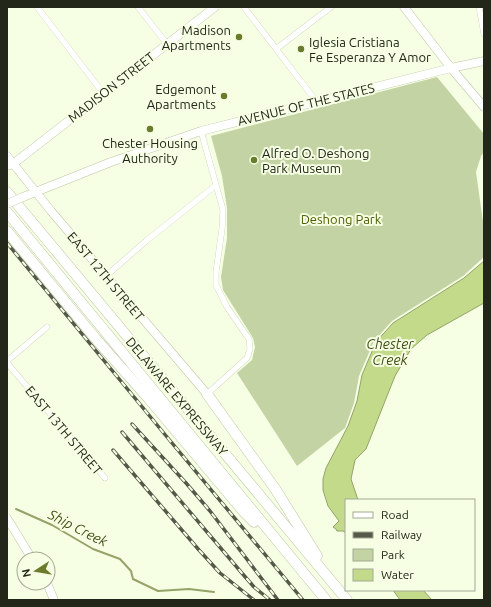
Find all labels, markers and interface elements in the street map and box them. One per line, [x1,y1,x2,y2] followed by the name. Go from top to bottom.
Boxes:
[162,23,231,52] place label: Madison Apartments
[234,32,244,42] marker: Madison Apartments
[309,35,431,64] place label: Iglesia Cristiana Fe Esperanza Y Amor
[296,44,306,54] marker: Iglesia Cristiana Fe Esperanza Y Amor
[65,49,157,125] street label: MADISON STREET
[236,80,376,128] street label: AVENUE OF THE STATES
[147,82,216,111] place label: Edgemont Apartments
[219,91,229,101] marker: Edgemont Apartments
[145,124,155,134] marker: Chester Housing Authority
[102,136,198,165] place label: Chester Housing Authority
[262,146,369,175] place label: Alfred O. Deshong Park Museum
[249,155,259,165] marker: Alfred O. Deshong Park Museum
[301,212,382,226] park label: Deshong Park
[65,229,147,323] street label: EAST 12TH STREET
[124,334,231,458] street label: DELAWARE EXPRESSWAY
[366,336,414,368] water label: Chester Creek
[23,383,105,477] street label: EAST 13TH STREET
[345,499,475,591] legend
[45,506,111,550] water label: Ship Creek
[381,508,409,521] text: Road
[381,528,422,541] text: Railway
[381,548,405,561] text: Park
[16,551,56,591] north arrow
[19,568,33,578] text: N
[381,568,414,581] text: Water

